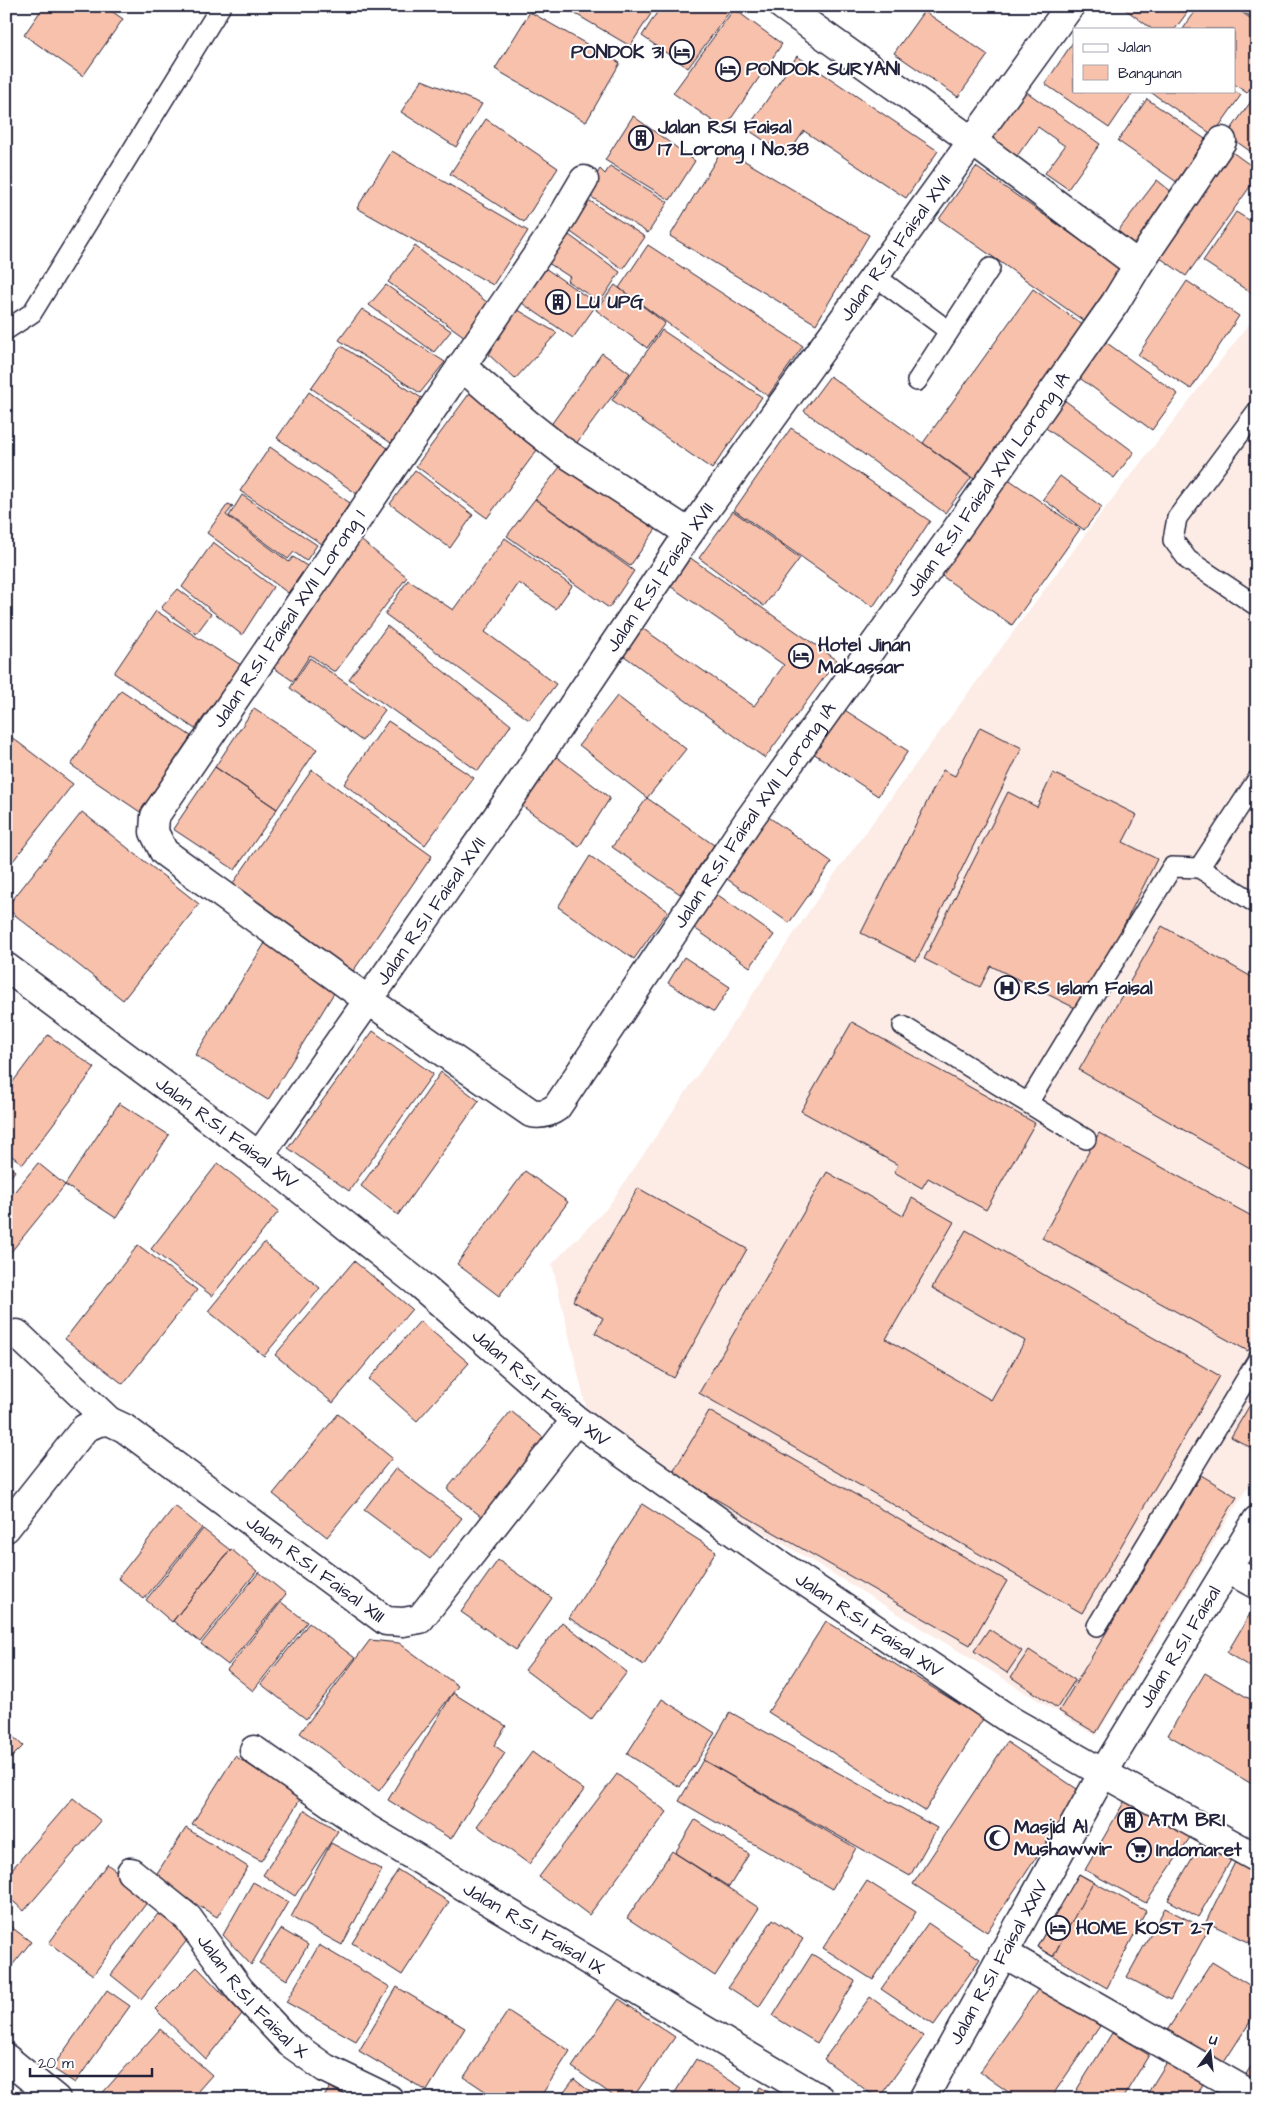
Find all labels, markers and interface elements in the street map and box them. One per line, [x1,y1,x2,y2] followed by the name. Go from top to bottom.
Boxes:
[1073,28,1236,92] legend
[1118,37,1152,58] text: Jalan
[571,39,665,66] place label: PONDOK 31
[669,39,695,65] hotel icon: PONDOK 31
[715,56,741,82] hotel icon: PONDOK SURYANI
[746,56,901,83] place label: PONDOK SURYANI
[1118,63,1182,85] text: Bangunan
[657,114,810,164] place label: Jalan RSI Faisal 17 Lorong 1 No.38
[628,125,654,151] building icon: Jalan RSI Faisal 17 Lorong 1 No.38
[833,169,958,327] street label: Jalan R.S.I Faisal XVII
[545,289,571,315] building icon: LU UPG
[576,289,644,316] place label: LU UPG
[899,366,1077,602] street label: Jalan R.S.I Faisal XVII Lorong 1A
[599,497,720,657] street label: Jalan R.S.I Faisal XVII
[206,504,373,734] street label: Jalan R.S.I Faisal XVII Lorong 1
[818,632,911,681] place label: Hotel Jinan Makassar
[788,643,814,669] hotel icon: Hotel Jinan Makassar
[667,697,842,934] street label: Jalan R.S.I Faisal XVII Lorong 1A
[369,831,492,991] street label: Jalan R.S.I Faisal XVII
[994,975,1020,1001] hospital icon: RS Islam Faisal
[1024,975,1153,1002] place label: RS Islam Faisal
[150,1070,304,1196] street label: Jalan R.S.I Faisal XIV
[466,1322,616,1454] street label: Jalan R.S.I Faisal XIV
[240,1509,391,1629] street label: Jalan R.S.I Faisal XIII
[790,1565,948,1684] street label: Jalan R.S.I Faisal XIV
[1132,1581,1227,1713] street label: Jalan R.S.I Faisal
[1117,1807,1143,1833] building icon: ATM BRI
[1148,1807,1225,1834] place label: ATM BRI
[1014,1814,1113,1863] place label: Masjid Al Mushawwir
[984,1825,1010,1851] mosque icon: Masjid Al Mushawwir
[1126,1837,1152,1863] supermarket icon: Indomaret
[1156,1837,1242,1864] place label: Indomaret
[458,1875,610,1981] street label: Jalan R.S.I Faisal IX
[942,1875,1055,2050] street label: Jalan R.S.I Faisal XXIV
[1045,1915,1071,1941] hotel icon: HOME KOST 27
[1076,1915,1214,1942] place label: HOME KOST 27
[190,1929,313,2065] street label: Jalan R.S.I Faisal X
[1186,2028,1236,2078] north arrow
[1207,2030,1220,2051] text: U
[30,2045,152,2077] scale bar
[38,2053,74,2074] text: 20 m

